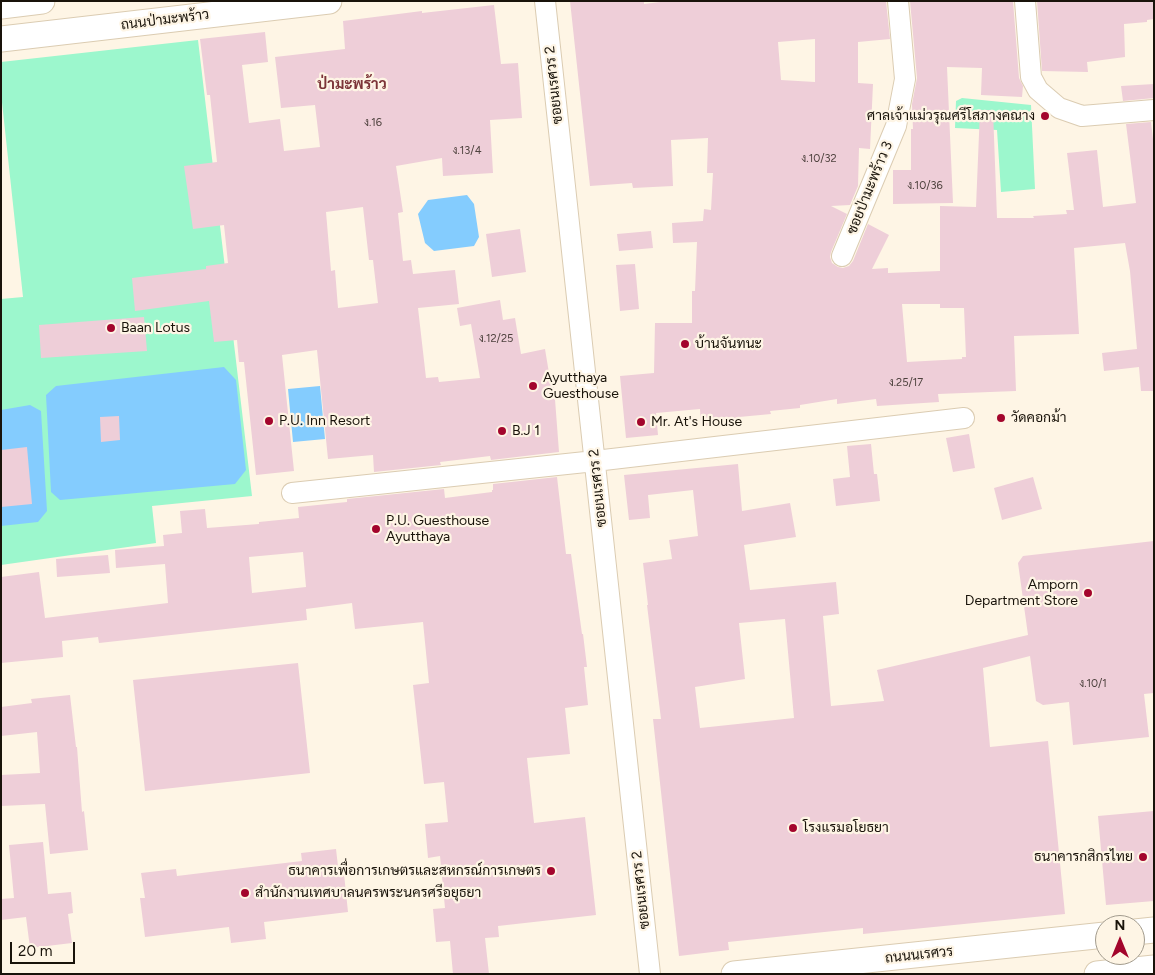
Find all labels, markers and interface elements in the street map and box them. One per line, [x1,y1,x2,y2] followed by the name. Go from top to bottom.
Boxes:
[120,6,210,34] street label: ถนนป่ามะพร้าว
[542,45,566,125] street label: ซอยนเรศวร 2
[317,76,387,94] district label: ป่ามะพร้าว
[867,108,1035,124] place label: ศาลเจ้าแม่วรุณศรีโสภางคณาง
[1039,110,1051,122] marker: ศาลเจ้าแม่วรุณศรีโสภางคณาง
[364,116,382,130] house number: ง.16
[844,139,896,237] street label: ซอยป่ามะพร้าว 3
[453,144,481,158] house number: ง.13/4
[801,152,837,166] house number: ง.10/32
[907,179,943,193] house number: ง.10/36
[121,320,190,336] place label: Baan Lotus
[105,322,117,334] marker: Baan Lotus
[479,332,513,346] house number: ง.12/25
[695,336,762,352] place label: บ้านจันทนะ
[679,338,691,350] marker: บ้านจันทนะ
[543,370,619,402] place label: Ayutthaya Guesthouse
[889,376,923,390] house number: ง.25/17
[527,380,539,392] marker: Ayutthaya Guesthouse
[1011,410,1067,426] place label: วัดคอกม้า
[995,412,1007,424] marker: วัดคอกม้า
[279,413,370,429] place label: P.U. Inn Resort
[651,414,742,430] place label: Mr. At's House
[263,415,275,427] marker: P.U. Inn Resort
[635,416,647,428] marker: Mr. At's House
[512,423,540,439] place label: B.J 1
[496,425,508,437] marker: B.J 1
[586,448,610,528] street label: ซอยนเรศวร 2
[386,513,489,546] place label: P.U. Guesthouse Ayutthaya
[370,523,382,535] marker: P.U. Guesthouse Ayutthaya
[965,577,1078,610] place label: Amporn Department Store
[1082,587,1094,599] marker: Amporn Department Store
[1079,677,1107,691] house number: ง.10/1
[803,820,889,836] place label: โรงแรมอโยธยา
[787,822,799,834] marker: โรงแรมอโยธยา
[1034,849,1133,865] place label: ธนาคารกสิกรไทย
[629,850,653,930] street label: ซอยนเรศวร 2
[1137,851,1149,863] marker: ธนาคารกสิกรไทย
[288,863,541,879] place label: ธนาคารเพื่อการเกษตรและสหกรณ์การเกษตร
[545,865,557,877] marker: ธนาคารเพื่อการเกษตรและสหกรณ์การเกษตร
[255,885,481,901] place label: สำนักงานเทศบาลนครพระนครศรีอยุธยา
[239,887,251,899] marker: สำนักงานเทศบาลนครพระนครศรีอยุธยา
[1095,915,1145,965] north arrow
[1115,917,1125,934] text: N
[12,932,78,964] scale bar
[18,942,52,960] text: 20 m
[884,943,954,967] street label: ถนนนเรศวร

